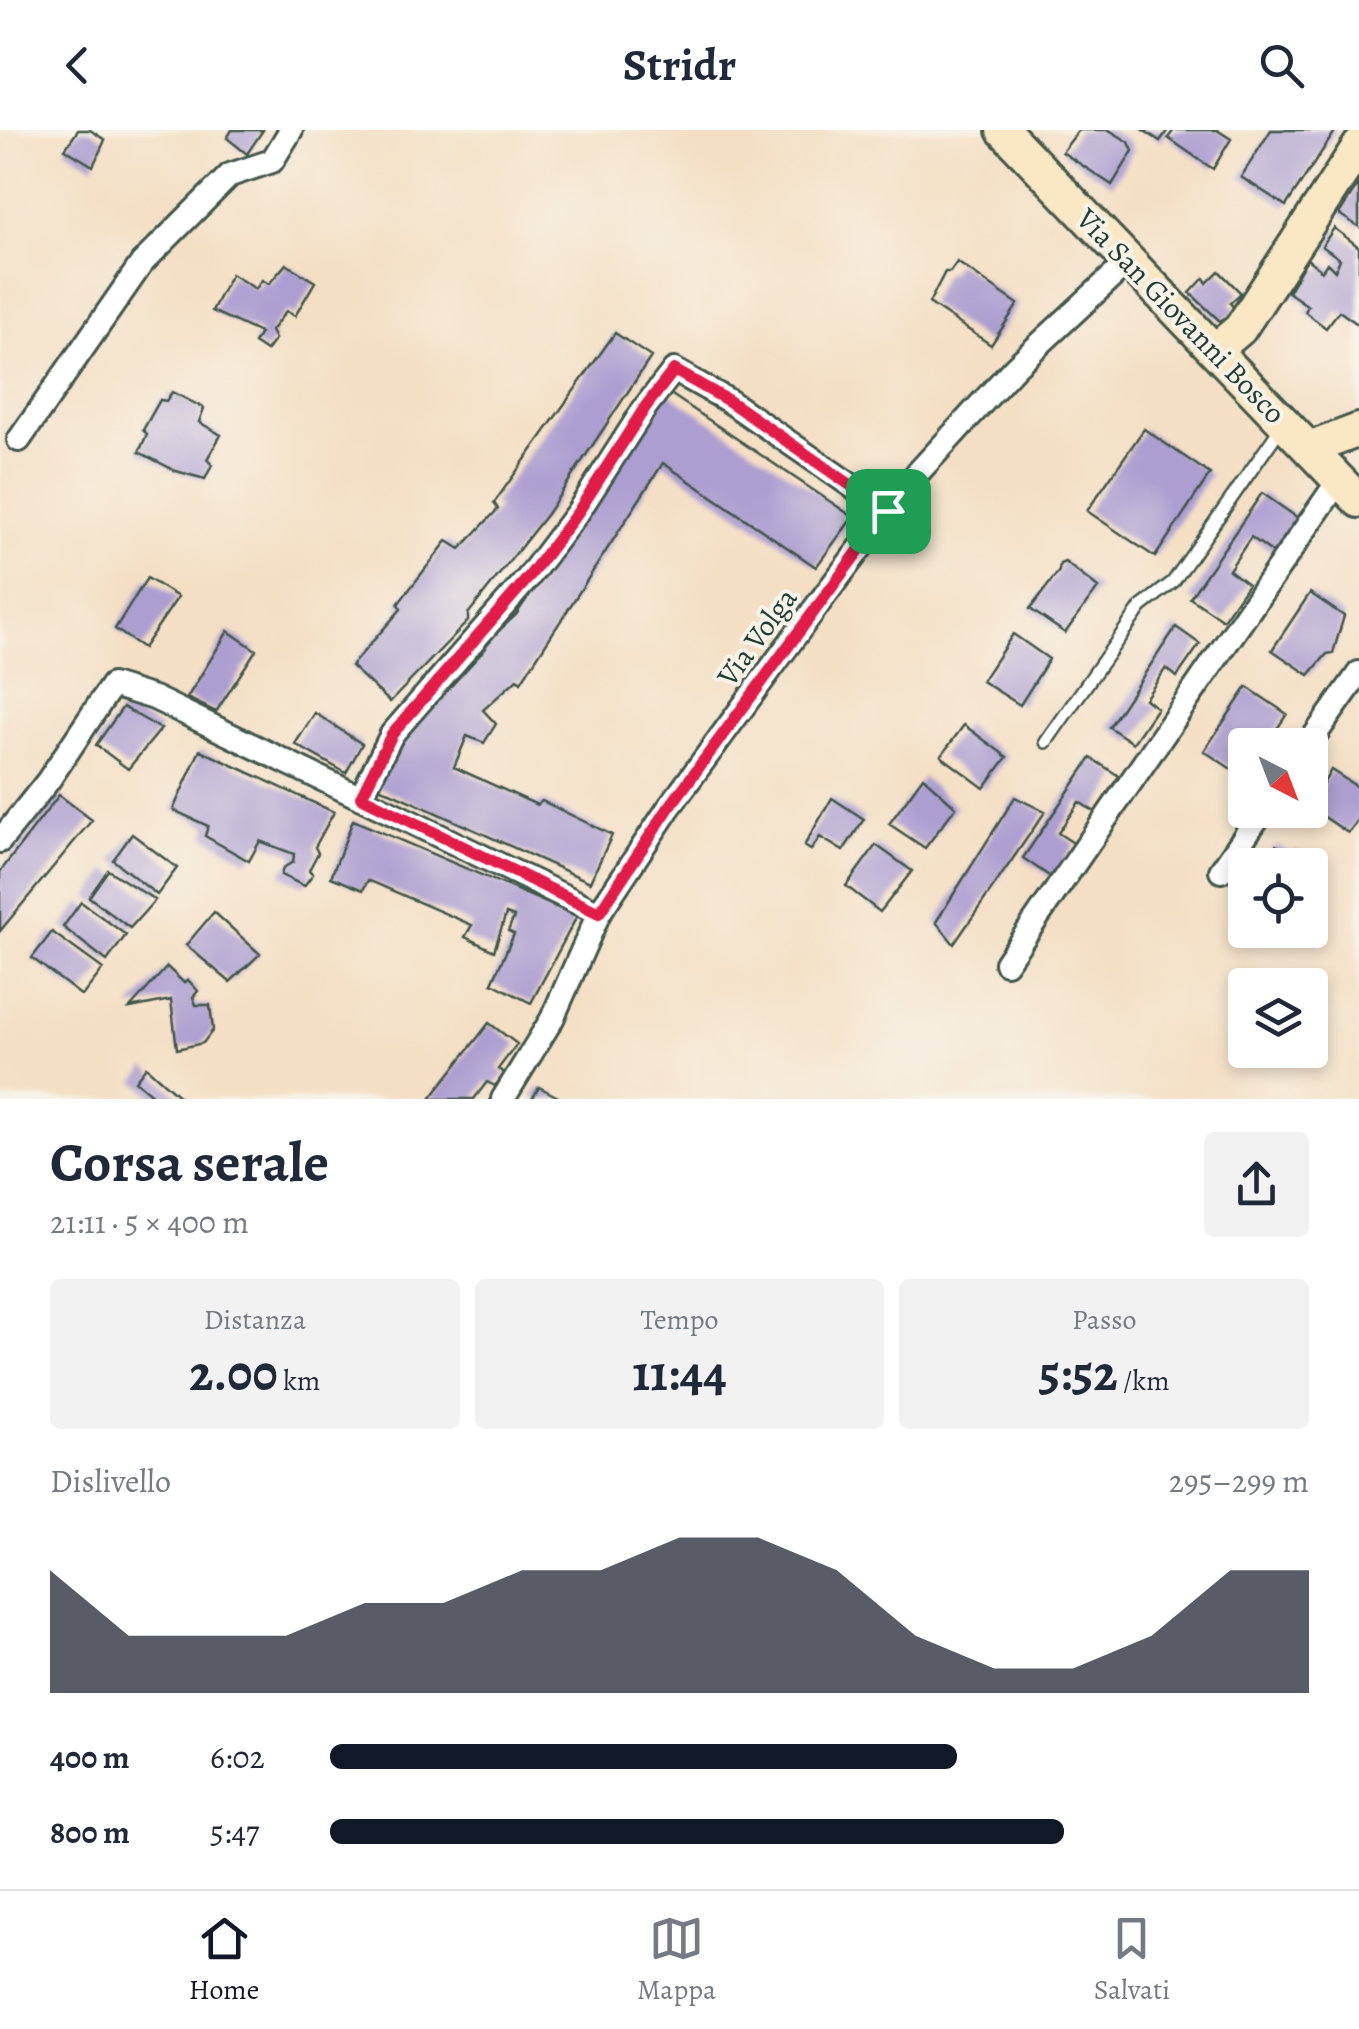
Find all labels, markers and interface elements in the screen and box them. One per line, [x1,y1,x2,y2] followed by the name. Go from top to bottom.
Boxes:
[623,34,736,96] text: Stridr
[50,38,105,93] icon: back
[1254,38,1309,93] icon: search
[1067,199,1295,433] street label: Via San Giovanni Bosco
[846,469,931,554] pin
[861,484,916,539] icon: arrive
[707,580,806,695] street label: Via Volga
[1228,728,1328,828] north arrow
[1228,728,1328,1068] map controls
[1228,848,1328,948] button: locate
[1228,968,1328,1068] button: layers
[50,1125,329,1200] text: Corsa serale
[1204,1132,1309,1237] button: share
[50,1200,249,1244] text: 21:11 · 5 × 400 m
[204,1301,306,1339] text: Distanza
[640,1301,719,1339] text: Tempo
[1072,1301,1136,1339] text: Passo
[189,1339,278,1407] text: 2.00
[632,1339,727,1407] text: 11:44
[1039,1339,1118,1407] text: 5:52
[278,1362,320,1400] text: km
[1118,1362,1170,1400] text: /km
[50,1459,171,1503] text: Dislivello
[1169,1459,1309,1503] text: 295–299 m
[50,1735,130,1779] text: 400 m
[210,1735,265,1779] text: 6:02
[50,1810,130,1854] text: 800 m
[210,1810,259,1854] text: 5:47
[189,1911,259,2009] tab: Home
[637,1911,716,2009] tab: Mappa
[1094,1911,1170,2009] tab: Salvati

